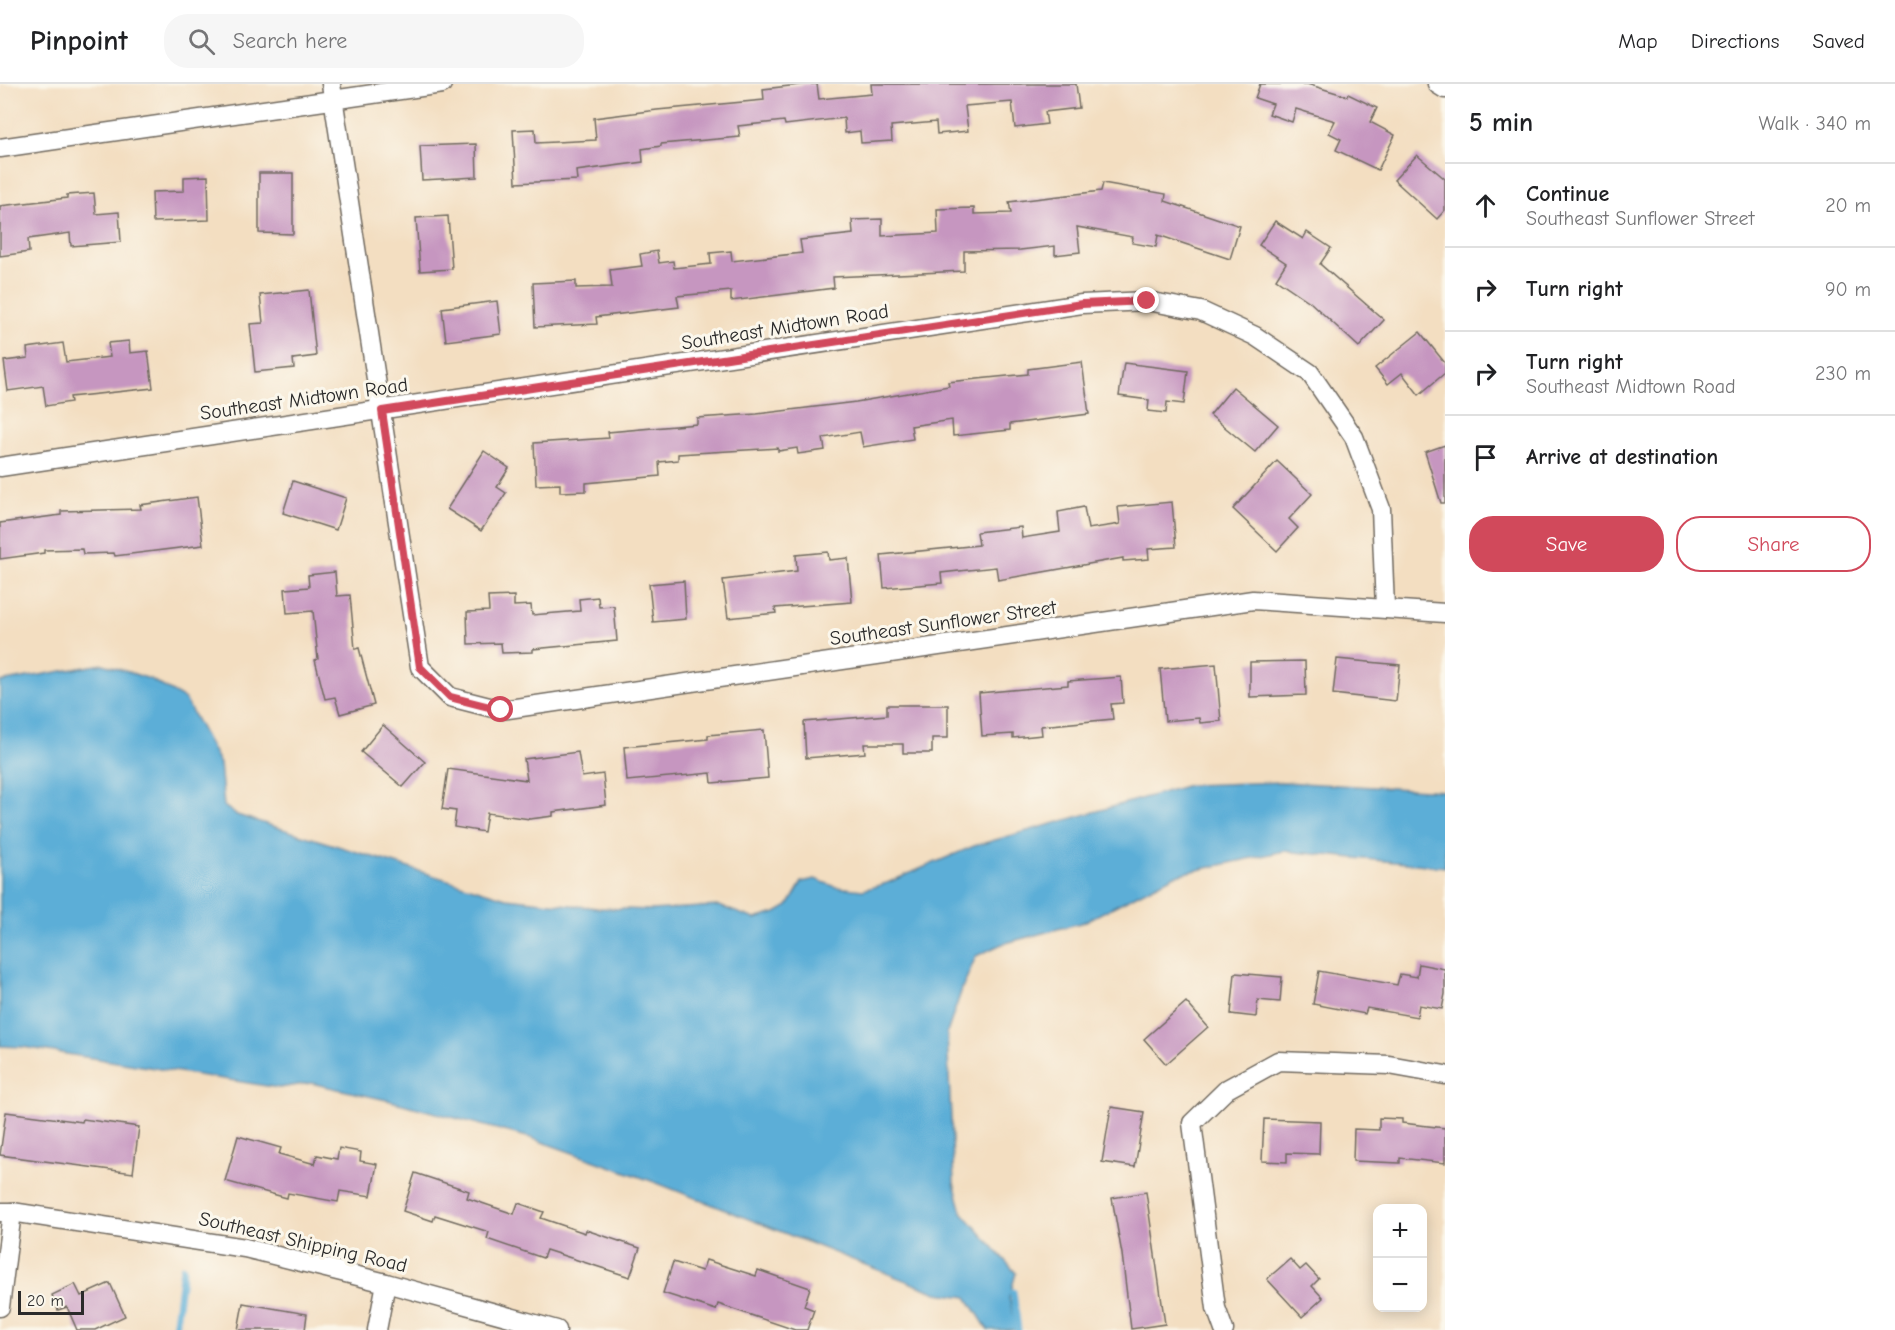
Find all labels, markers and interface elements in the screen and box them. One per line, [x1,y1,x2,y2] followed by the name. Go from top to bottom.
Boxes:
[164,14,584,68] search box
[30,25,128,57] text: Pinpoint
[185,25,218,58] icon: search
[233,28,347,54] text: Search here
[1618,29,1658,53] text: Map
[1691,29,1780,53] text: Directions
[1813,29,1865,53] text: Saved
[1469,108,1533,138] text: 5 min
[1759,112,1871,135] text: Walk · 340 m
[1526,181,1609,207] text: Continue
[1469,189,1502,222] icon: ahead
[1825,194,1871,217] text: 20 m
[1526,207,1754,230] text: Southeast Sunflower Street
[1469,273,1502,306] icon: right
[1526,276,1623,302] text: Turn right
[1825,278,1871,301] text: 90 m
[1133,287,1159,313] route end
[680,299,890,355] street label: Southeast Midtown Road
[1526,349,1623,375] text: Turn right
[1469,357,1502,390] icon: right
[1815,362,1871,385] text: 230 m
[199,373,409,425] street label: Southeast Midtown Road
[1526,375,1736,398] text: Southeast Midtown Road
[1469,441,1502,474] icon: arrive
[1526,444,1718,470] text: Arrive at destination
[1469,516,1664,572] button: Save
[1676,516,1871,572] button: Share
[828,596,1059,650] street label: Southeast Sunflower Street
[487,696,513,722] route start
[1373,1204,1427,1312] map controls
[1373,1204,1427,1258] button: +
[197,1207,409,1277] street label: Southeast Shipping Road
[1373,1258,1427,1312] button: −
[18,1288,84,1316] scale bar
[27,1292,64,1310] text: 20 m

